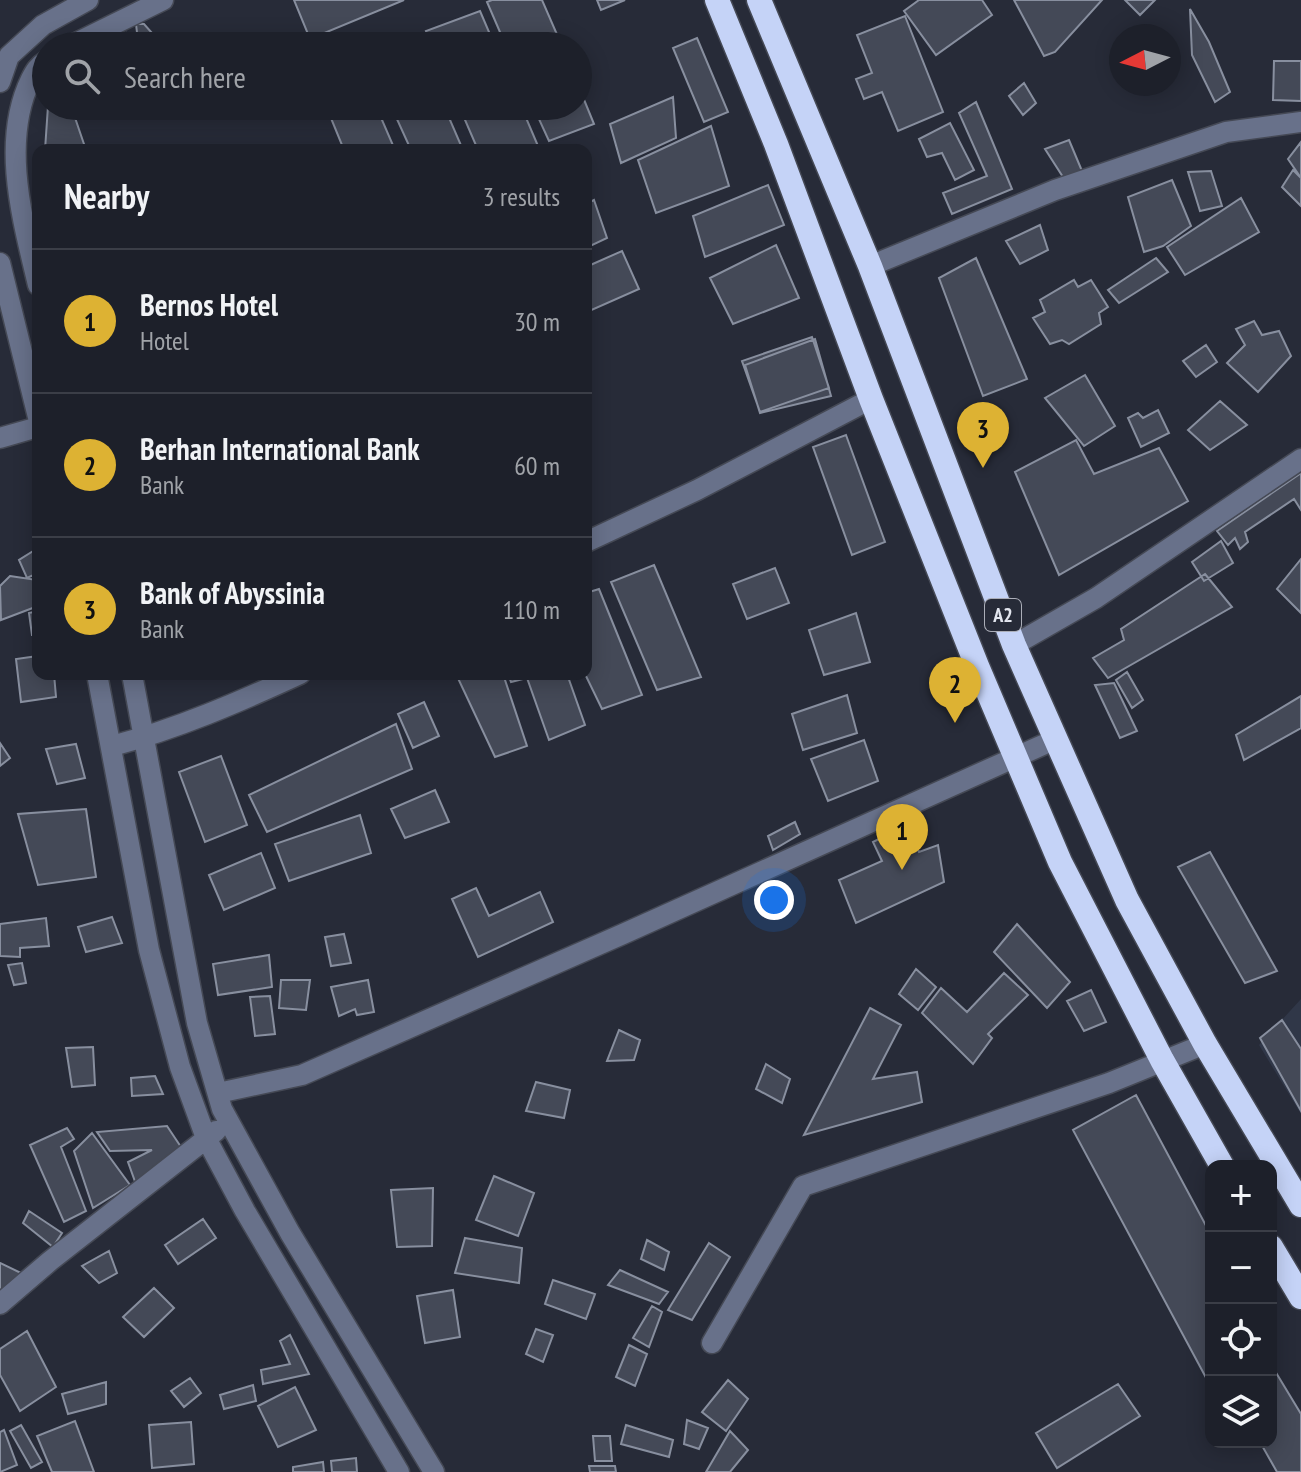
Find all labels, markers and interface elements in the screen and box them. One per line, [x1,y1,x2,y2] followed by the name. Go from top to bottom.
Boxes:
[1109,24,1181,96] north arrow
[32,32,592,120] search box
[60,54,104,98] icon: search
[124,57,246,96] text: Search here
[64,174,149,218] text: Nearby
[483,180,560,213] text: 3 results
[140,285,278,324] text: Bernos Hotel
[84,305,96,338] text: 1
[514,305,560,338] text: 30 m
[140,324,189,357] text: Hotel
[957,402,1009,468] pin: 3
[140,429,420,468] text: Berhan International Bank
[84,449,96,482] text: 2
[514,449,560,482] text: 60 m
[140,468,184,501] text: Bank
[140,573,325,612] text: Bank of Abyssinia
[84,593,96,626] text: 3
[502,593,560,626] text: 110 m
[985,599,1021,631] road number: A2
[140,612,184,645] text: Bank
[929,657,981,723] pin: 2
[876,804,928,870] pin: 1
[754,880,794,920] your location
[1205,1160,1277,1448] map controls
[1205,1160,1277,1232] button: +
[1205,1232,1277,1304] button: −
[1205,1304,1277,1376] button: locate
[1205,1376,1277,1448] button: layers

